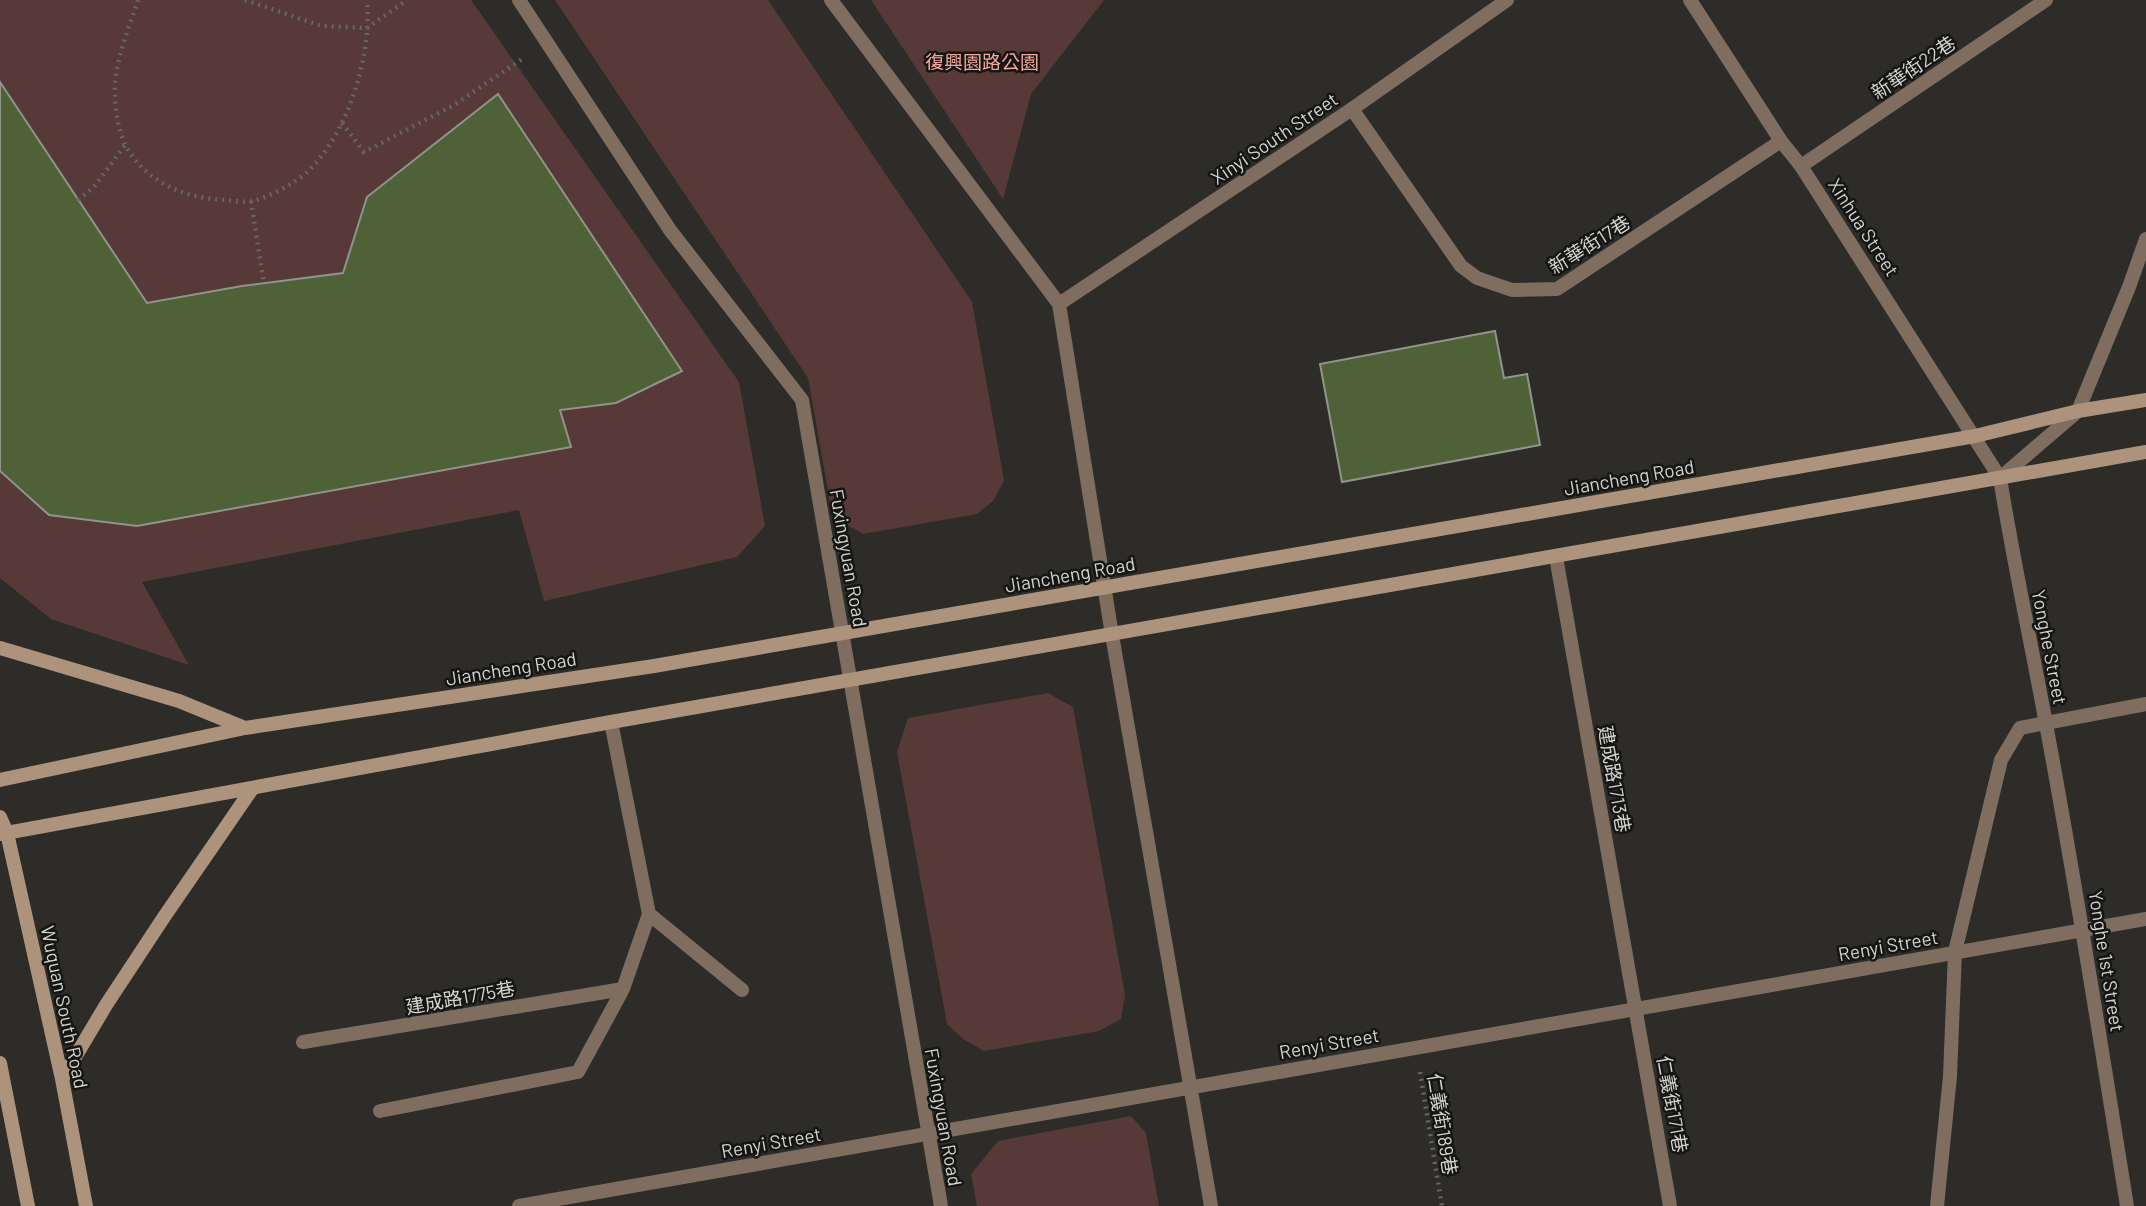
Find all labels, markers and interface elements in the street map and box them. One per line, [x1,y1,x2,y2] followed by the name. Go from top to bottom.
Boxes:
[1867,31,1959,103] street label: 新華街22巷
[925,50,1039,73] park label: 復興園路公園
[1206,87,1342,189] street label: Xinyi South Street
[1824,174,1904,280] street label: Xinhua Street
[1544,210,1634,278] street label: 新華街17巷
[1562,454,1696,500] street label: Jiancheng Road
[826,487,872,629] street label: Fuxingyuan Road
[1003,551,1137,597] street label: Jiancheng Road
[2028,588,2072,706] street label: Yonghe Street
[444,646,578,690] street label: Jiancheng Road
[1594,724,1636,834] street label: 建成路1713巷
[2084,889,2130,1033] street label: Yonghe 1st Street
[37,924,93,1090] street label: Wuquan South Road
[1836,925,1940,965] street label: Renyi Street
[404,976,516,1018] street label: 建成路1775巷
[1277,1023,1381,1063] street label: Renyi Street
[921,1046,967,1188] street label: Fuxingyuan Road
[1653,1054,1693,1154] street label: 仁義街171巷
[1424,1072,1462,1176] street label: 仁義街189巷
[719,1122,823,1162] street label: Renyi Street

